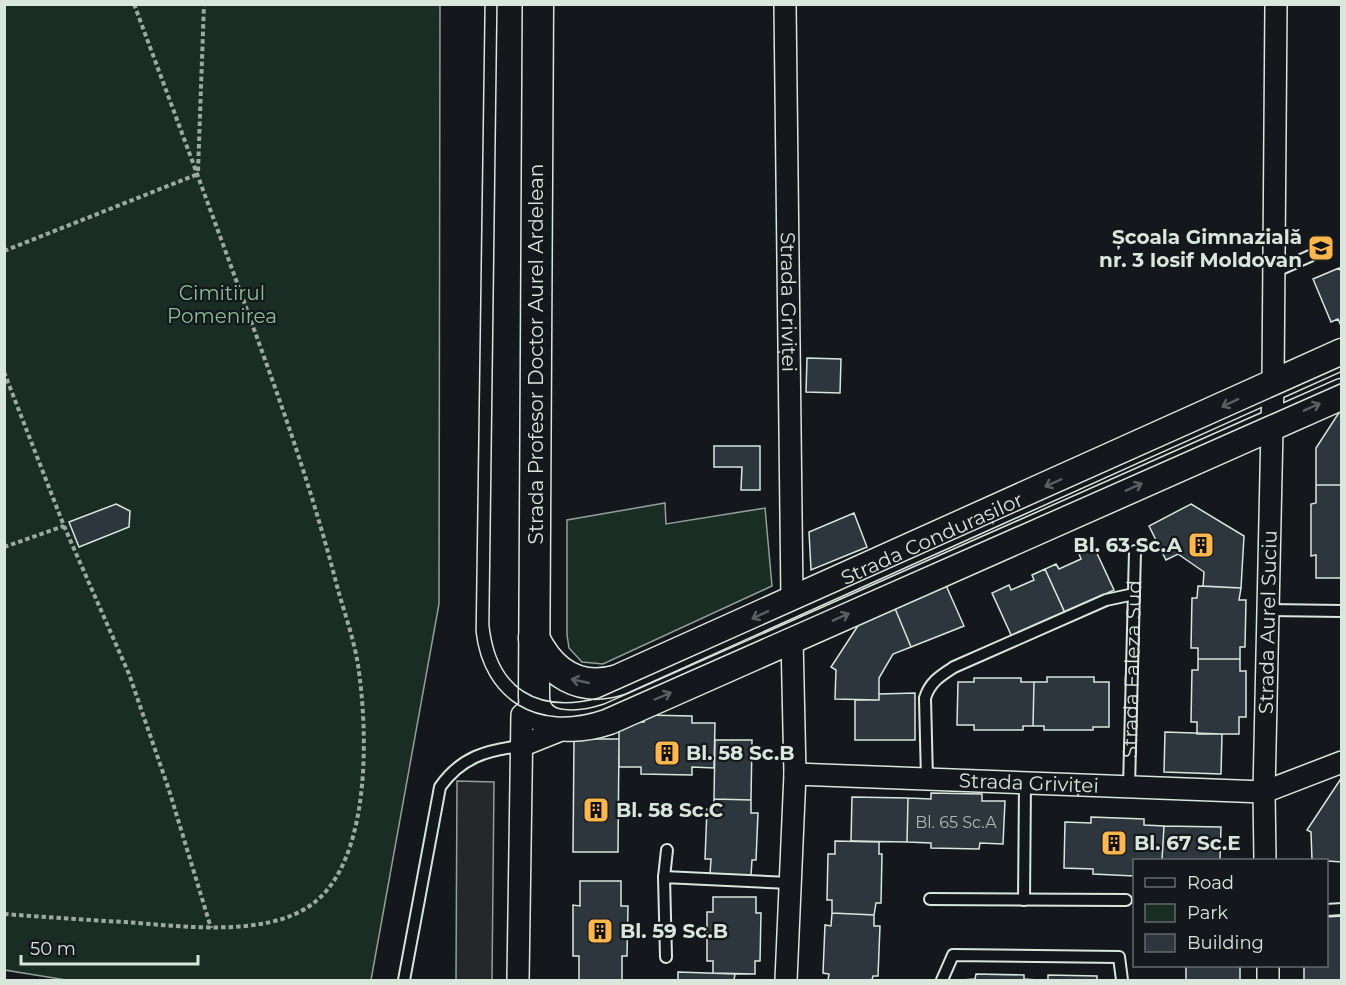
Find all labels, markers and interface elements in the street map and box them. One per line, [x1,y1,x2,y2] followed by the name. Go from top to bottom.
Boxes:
[524,164,548,544] street label: Strada Profesor Doctor Aurel Ardelean
[1099,225,1302,272] place label: Școala Gimnazială nr. 3 Iosif Moldovan
[776,232,801,372] street label: Strada Griviței
[1306,233,1336,263] school or university icon: Școala Gimnazială nr. 3 Iosif Moldovan
[167,281,277,328] park label: Cimitirul Pomenirea
[1222,397,1240,409] one-way arrow
[1303,401,1321,412] one-way arrow
[1044,478,1062,490] one-way arrow
[1125,481,1143,492] one-way arrow
[837,487,1027,590] street label: Strada Condurașilor
[1186,530,1216,560] building icon: Bl. 63 Sc.A
[1254,530,1282,714] street label: Strada Aurel Suciu
[1073,533,1183,557] place label: Bl. 63 Sc.A
[1118,580,1146,758] street label: Strada Faleza Sud
[752,610,770,622] one-way arrow
[831,611,849,622] one-way arrow
[571,675,590,687] one-way arrow
[653,690,671,701] one-way arrow
[652,738,682,768] building icon: Bl. 58 Sc.B
[686,741,795,765] place label: Bl. 58 Sc.B
[958,768,1099,798] street label: Strada Griviței
[581,795,611,825] building icon: Bl. 58 Sc.C
[616,798,724,822] place label: Bl. 58 Sc.C
[915,813,997,832] house number: Bl. 65 Sc.A
[1099,828,1129,858] building icon: Bl. 67 Sc.E
[1134,831,1241,855] place label: Bl. 67 Sc.E
[1133,859,1328,967] legend
[1187,872,1234,894] text: Road
[1187,902,1228,924] text: Park
[585,916,615,946] building icon: Bl. 59 Sc.B
[620,919,728,943] place label: Bl. 59 Sc.B
[21,928,198,966] scale bar
[1187,932,1264,954] text: Building
[30,938,76,960] text: 50 m

